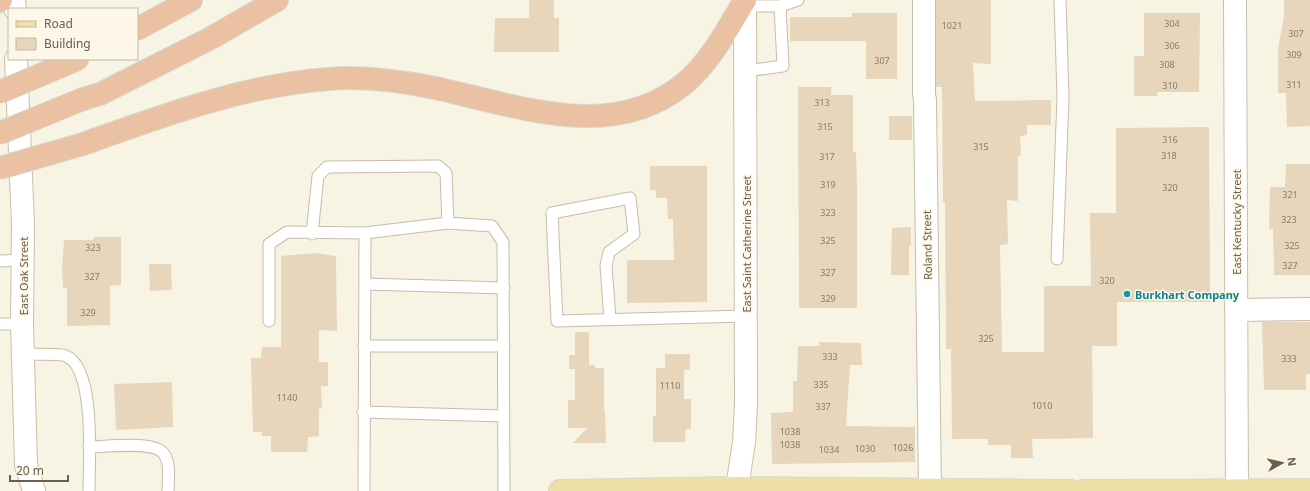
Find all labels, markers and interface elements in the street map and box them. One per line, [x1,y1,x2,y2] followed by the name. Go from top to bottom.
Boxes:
[8,8,138,60] legend
[44,15,73,32] text: Road
[1164,17,1180,30] house number: 304
[942,19,962,32] house number: 1021
[1288,27,1304,40] house number: 307
[44,35,91,52] text: Building
[1164,39,1180,52] house number: 306
[1286,48,1302,61] house number: 309
[874,54,890,67] house number: 307
[1159,58,1175,71] house number: 308
[1286,78,1302,91] house number: 311
[1162,79,1178,92] house number: 310
[814,96,830,109] house number: 313
[817,120,833,133] house number: 315
[1162,133,1178,146] house number: 316
[973,140,989,153] house number: 315
[1161,149,1177,162] house number: 318
[819,150,835,163] house number: 317
[1229,169,1244,275] street label: East Kentucky Street
[739,175,754,313] street label: East Saint Catherine Street
[820,178,836,191] house number: 319
[1162,181,1178,194] house number: 320
[1282,188,1298,201] house number: 321
[820,206,836,219] house number: 323
[919,210,935,280] street label: Roland Street
[1281,213,1297,226] house number: 323
[820,234,836,247] house number: 325
[16,237,31,315] street label: East Oak Street
[1284,239,1300,252] house number: 325
[85,241,101,254] house number: 323
[1282,259,1298,272] house number: 327
[820,266,836,279] house number: 327
[84,270,100,283] house number: 327
[1099,274,1115,287] house number: 320
[1135,287,1240,302] place label: Burkhart Company
[1122,289,1132,299] marker: Burkhart Company
[820,292,836,305] house number: 329
[80,306,96,319] house number: 329
[978,332,994,345] house number: 325
[822,350,838,363] house number: 333
[1281,352,1297,365] house number: 333
[813,378,829,391] house number: 335
[660,379,680,392] house number: 1110
[277,391,297,404] house number: 1140
[1032,399,1052,412] house number: 1010
[815,400,831,413] house number: 337
[780,425,800,438] house number: 1038
[780,438,800,451] house number: 1038
[893,441,913,454] house number: 1026
[855,442,875,455] house number: 1030
[819,443,839,456] house number: 1034
[1262,443,1302,483] north arrow
[1284,456,1300,467] text: N
[10,457,68,483] scale bar
[16,462,44,479] text: 20 m

